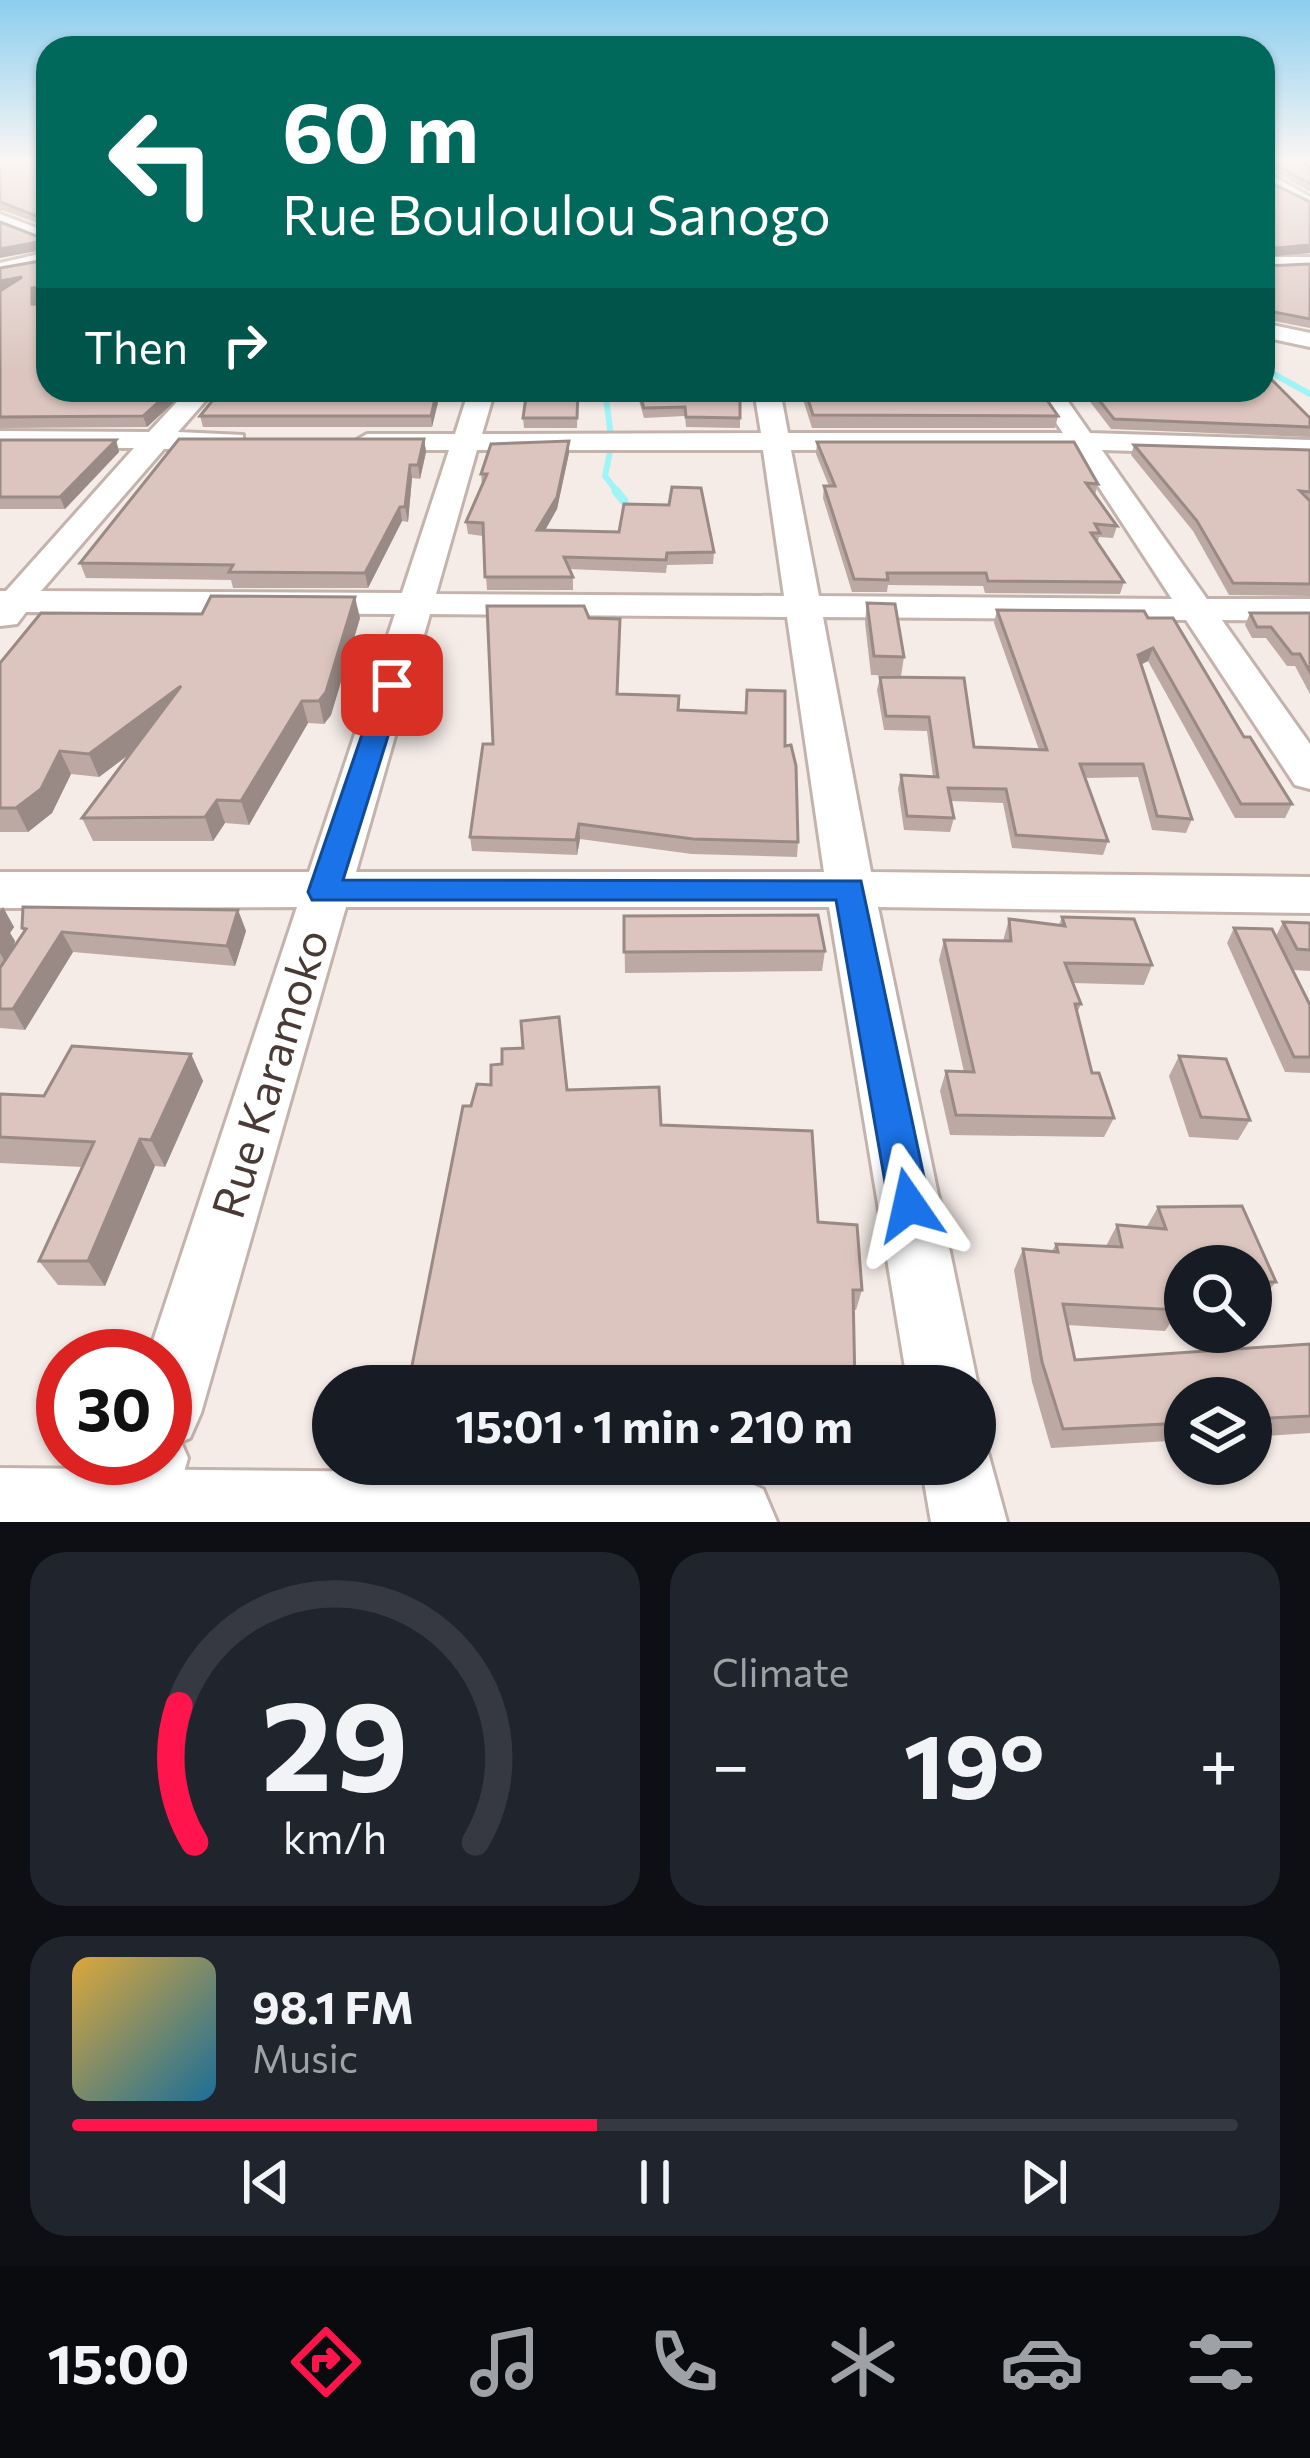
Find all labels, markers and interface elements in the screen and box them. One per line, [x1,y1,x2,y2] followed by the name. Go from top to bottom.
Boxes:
[282,78,479,180] text: 60 m
[84,84,240,240] icon: left
[282,180,831,246] text: Rue Bouloulou Sanogo
[212,312,278,378] icon: right
[84,318,188,373] text: Then
[341,634,443,736] pin
[359,652,425,718] icon: arrive
[198,922,338,1224] street label: Rue Karamoko
[846,1142,972,1268] position arrow
[1164,1245,1272,1485] map controls
[1164,1245,1272,1353] button: search
[36,1329,192,1485] speed limit sign: 30
[1164,1377,1272,1485] button: layers
[455,1397,853,1452] text: 15:01 · 1 min · 210 m
[712,1647,849,1695] text: Climate
[261,1664,409,1817] text: 29
[904,1707,1045,1818] text: 19°
[712,1722,750,1803] text: −
[1199,1722,1238,1803] text: +
[283,1810,387,1863] text: km/h
[252,1978,414,2033] text: 98.1 FM
[252,2033,358,2081] text: Music
[233,2149,299,2215] icon: previous
[622,2149,688,2215] icon: pause
[1011,2149,1077,2215] icon: next
[284,2320,368,2404] icon: directions
[463,2320,547,2404] icon: music
[642,2320,726,2404] icon: phone
[821,2320,905,2404] icon: climate
[1000,2320,1084,2404] icon: car
[1179,2320,1263,2404] icon: filters
[47,2329,189,2395] text: 15:00

